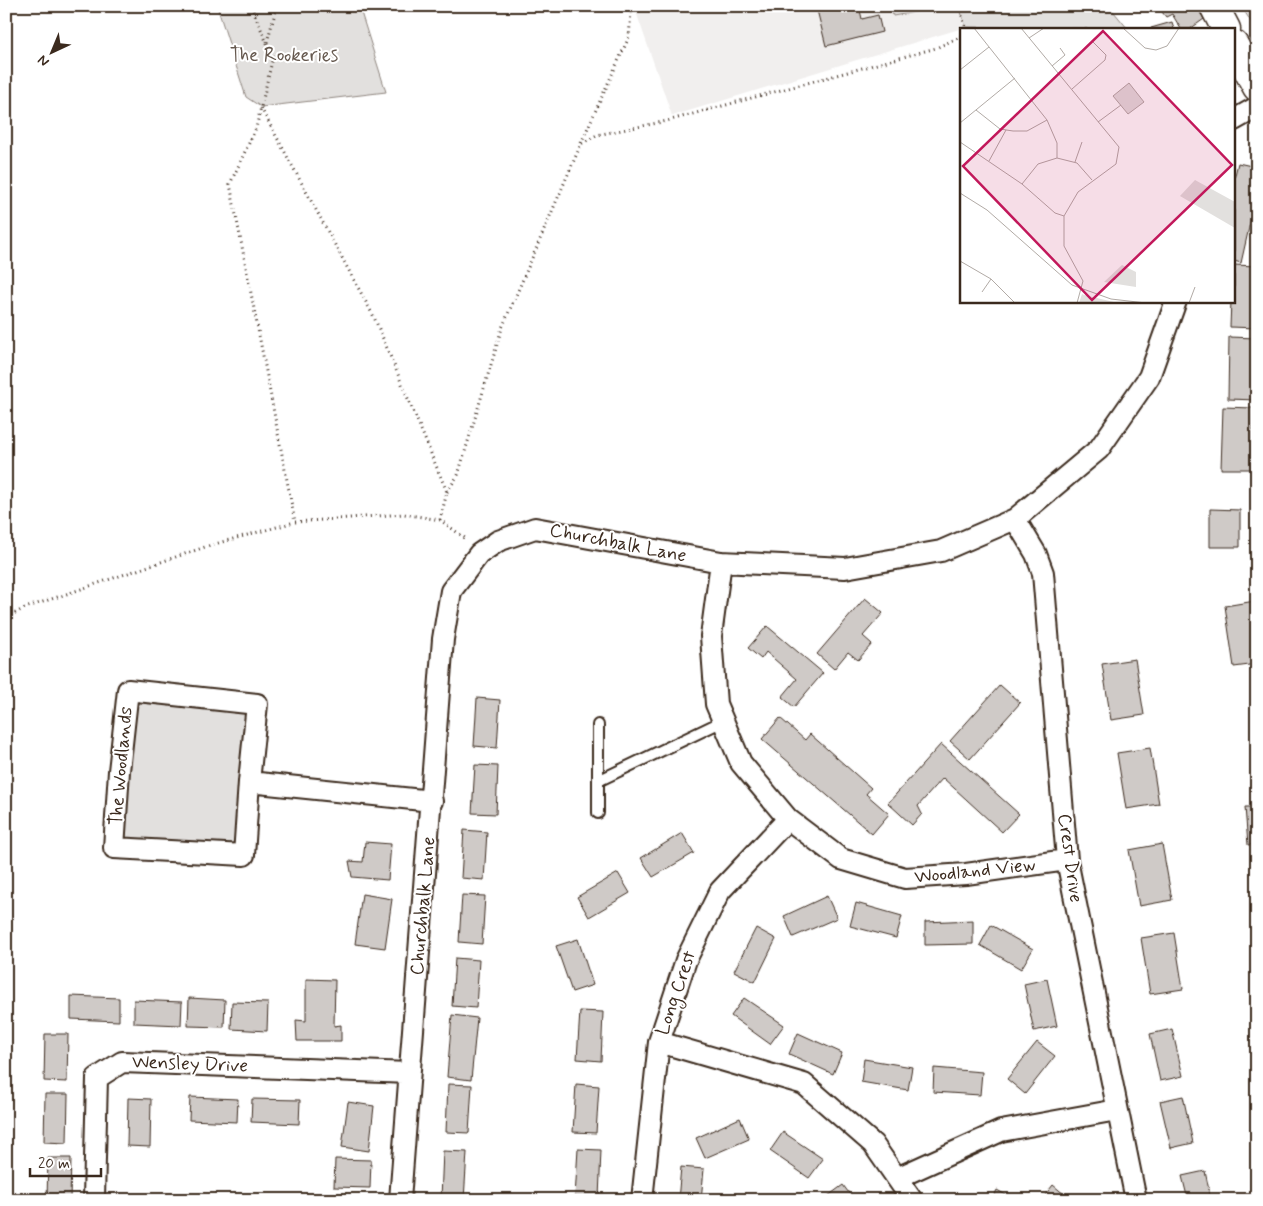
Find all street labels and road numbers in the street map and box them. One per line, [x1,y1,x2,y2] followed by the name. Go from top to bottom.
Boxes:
[547,517,689,569] street label: Churchbalk Lane
[103,705,139,827] street label: The Woodlands
[1051,812,1089,904] street label: Crest Drive
[404,836,442,976] street label: Churchbalk Lane
[913,852,1037,890] street label: Woodland View
[650,948,704,1039] street label: Long Crest
[132,1049,248,1079] street label: Wensley Drive

